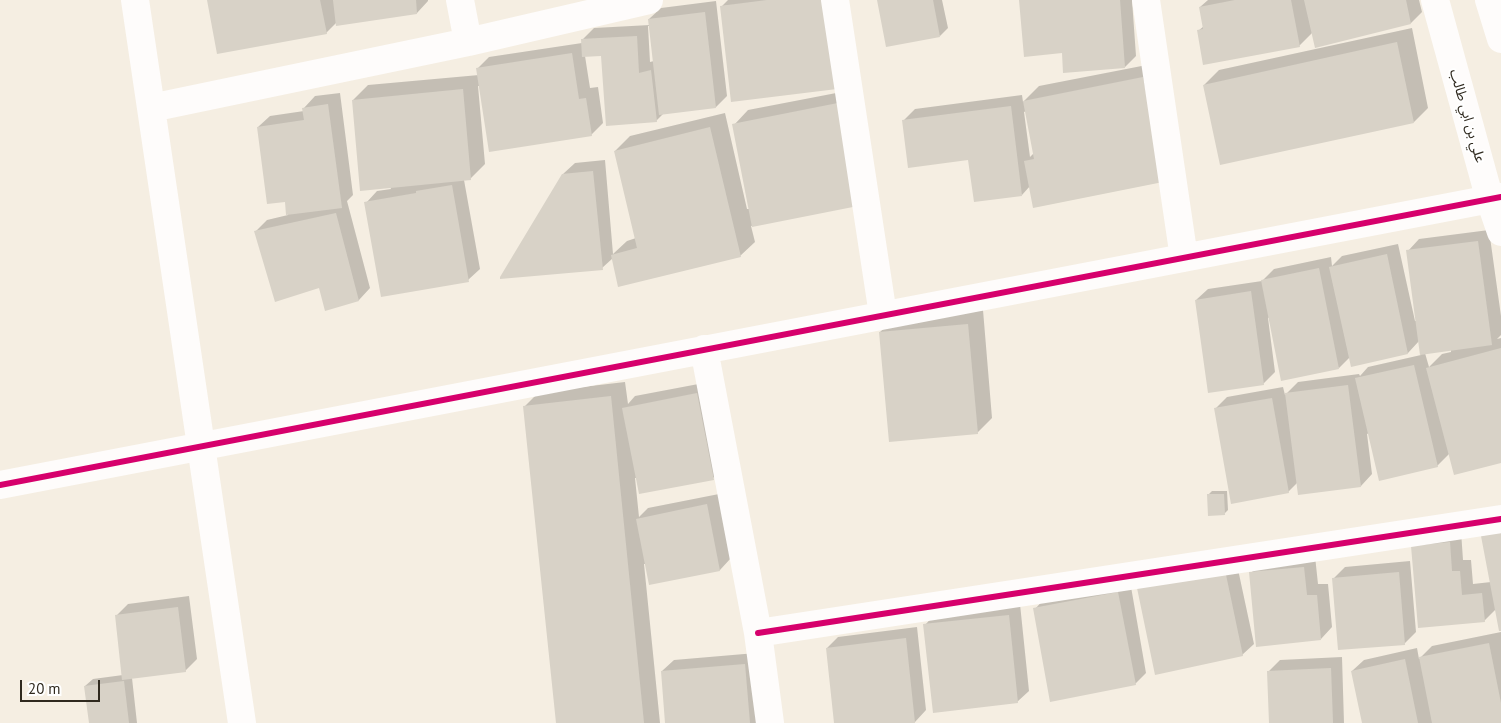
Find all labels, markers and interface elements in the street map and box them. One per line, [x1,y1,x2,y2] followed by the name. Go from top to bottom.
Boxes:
[1446,67,1488,165] street label: علي بن ابي طالب
[22,670,102,702] scale bar
[28,679,61,698] text: 20 m

